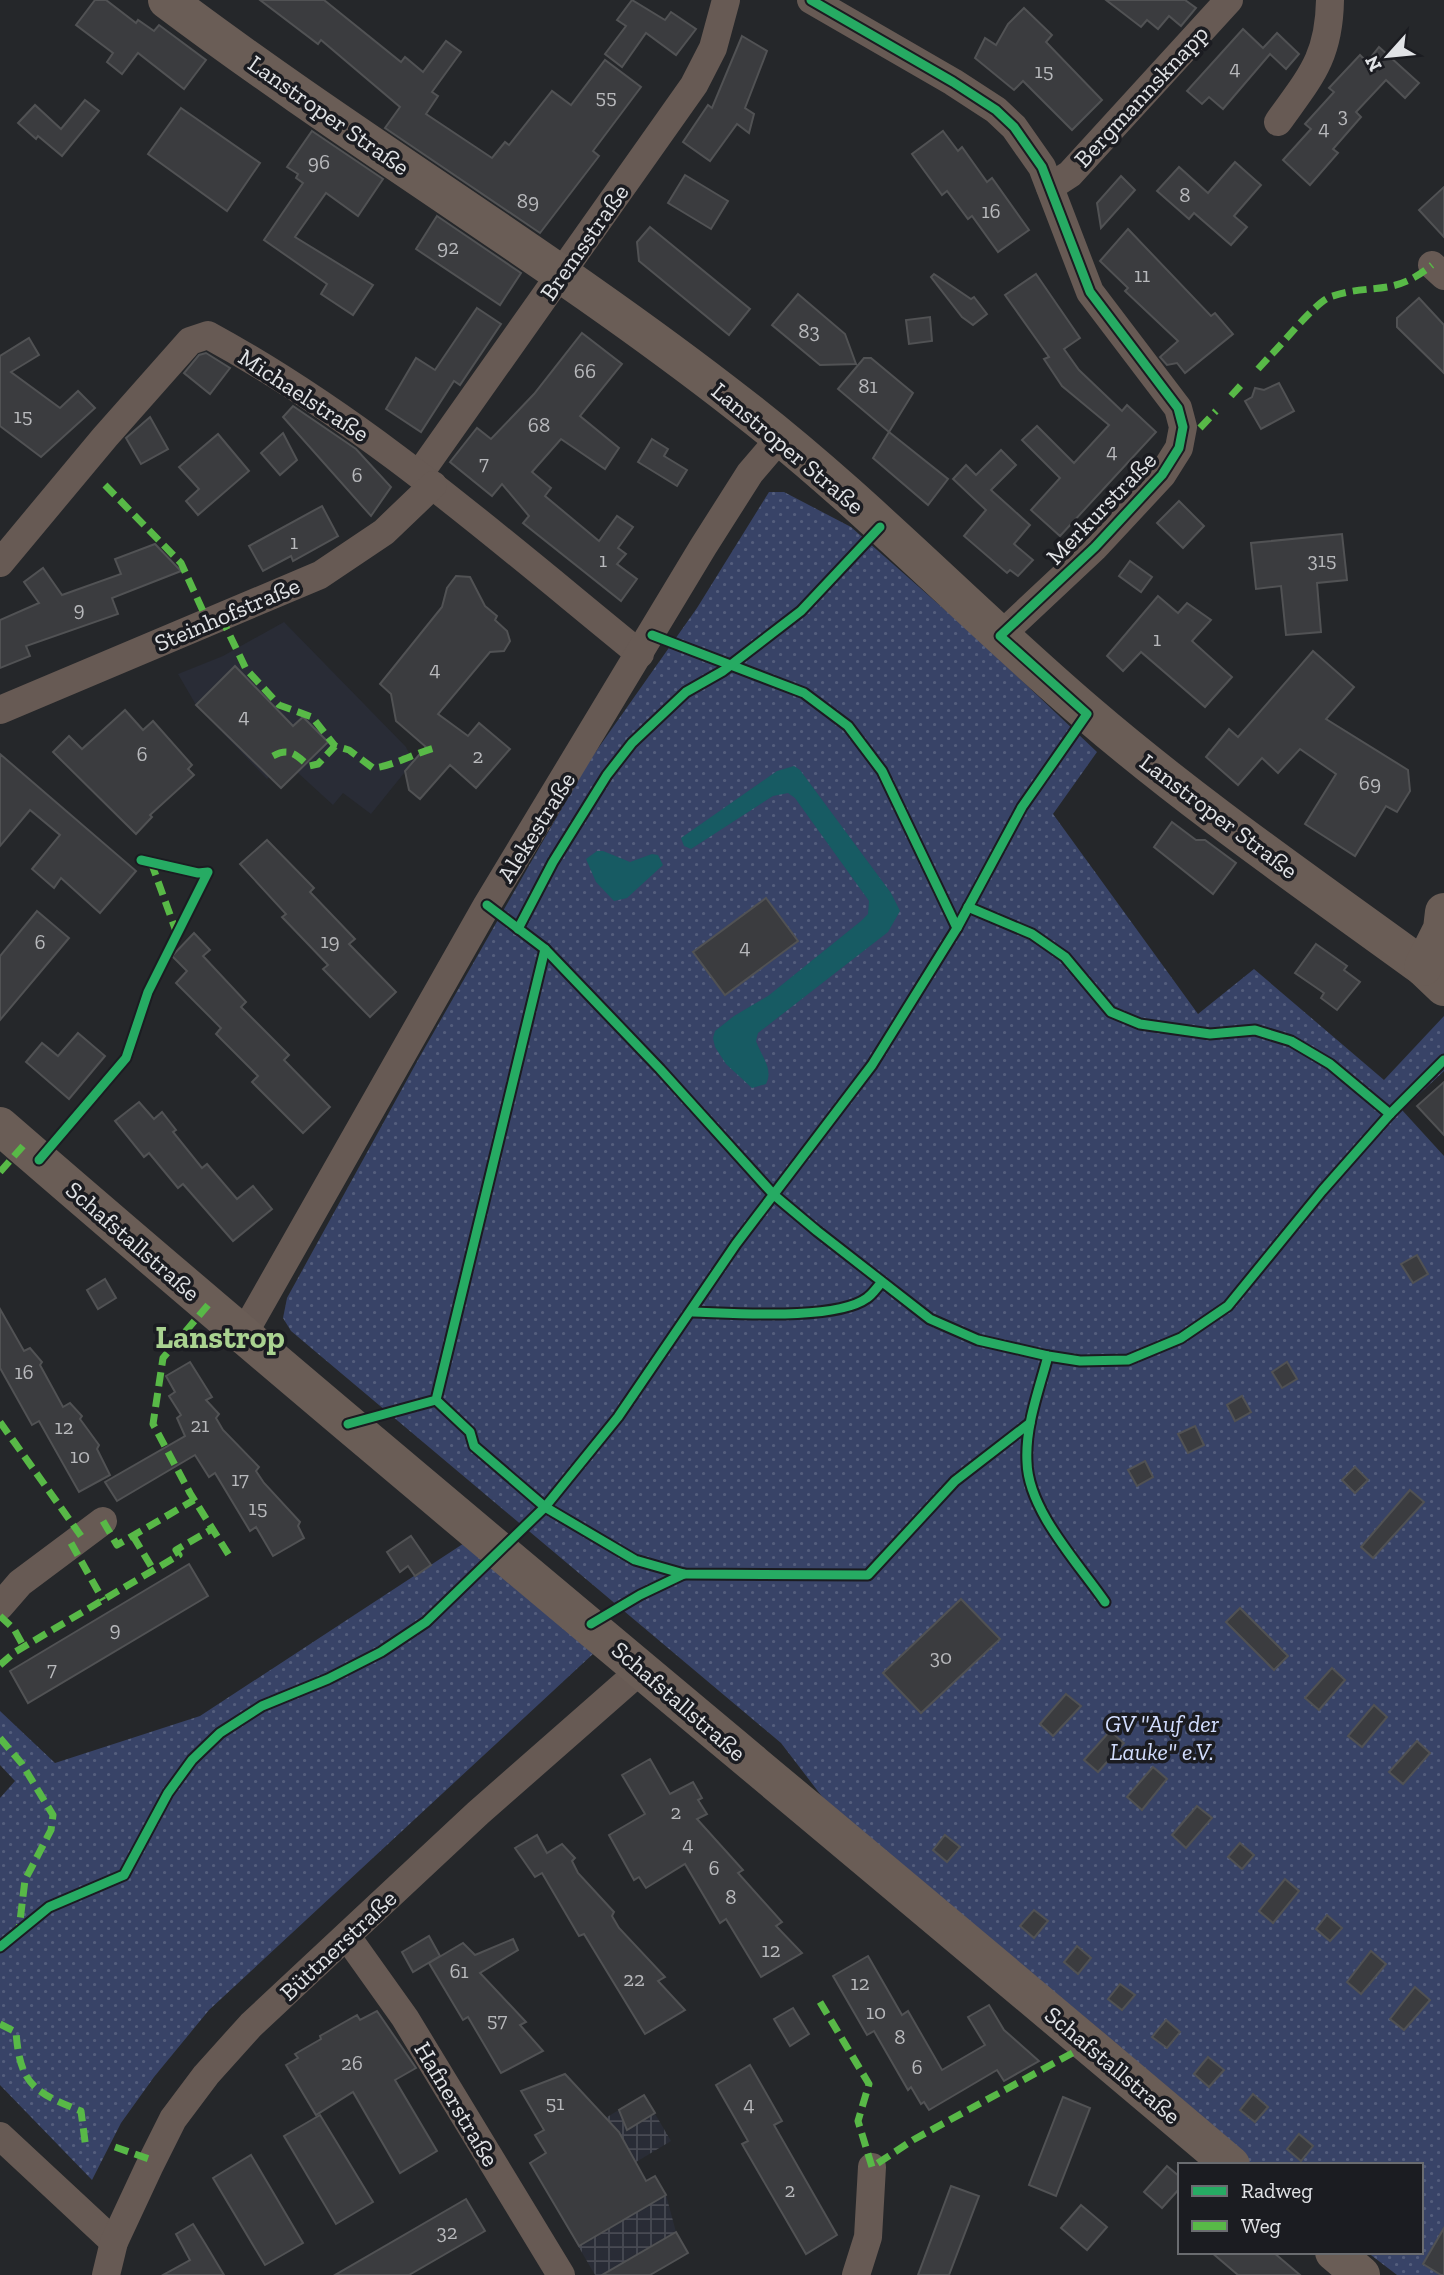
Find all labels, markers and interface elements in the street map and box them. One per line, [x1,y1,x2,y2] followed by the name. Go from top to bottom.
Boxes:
[1068,19,1214,173] street label: Bergmannsknapp
[1353,21,1423,91] north arrow
[243,49,415,181] street label: Lanstroper Straße
[1360,52,1387,75] text: N
[1229,55,1241,80] house number: 4
[1035,58,1053,83] house number: 15
[595,84,617,109] house number: 55
[1338,102,1348,127] house number: 3
[1318,115,1330,140] house number: 4
[308,149,330,174] house number: 96
[533,178,635,306] street label: Bremsstraße
[1179,182,1191,207] house number: 8
[517,188,539,213] house number: 89
[981,198,1001,223] house number: 16
[437,234,459,259] house number: 92
[1134,262,1150,287] house number: 11
[798,318,820,343] house number: 83
[233,342,375,448] street label: Michaelstraße
[574,358,596,383] house number: 66
[858,373,878,398] house number: 81
[706,376,870,520] street label: Lanstroper Straße
[14,403,32,428] house number: 15
[528,412,550,437] house number: 68
[1106,438,1118,463] house number: 4
[1040,445,1162,571] street label: Merkurstraße
[479,450,489,475] house number: 7
[351,462,363,487] house number: 6
[290,529,298,554] house number: 1
[599,547,607,572] house number: 1
[1307,547,1337,572] house number: 315
[150,570,304,658] street label: Steinhofstraße
[73,596,85,621] house number: 9
[1153,626,1161,651] house number: 1
[429,656,441,681] house number: 4
[238,703,250,728] house number: 4
[136,741,148,766] house number: 6
[473,743,483,768] house number: 2
[1134,747,1304,885] street label: Lanstroper Straße
[491,766,581,888] street label: Alekestraße
[1359,770,1381,795] house number: 69
[320,928,340,953] house number: 19
[34,929,46,954] house number: 6
[739,934,751,959] house number: 4
[60,1175,206,1307] street label: Schafstallstraße
[155,1318,285,1356] district label: Lanstrop
[14,1359,34,1384] house number: 16
[191,1412,209,1437] house number: 21
[55,1414,73,1439] house number: 12
[70,1443,90,1468] house number: 10
[231,1466,249,1491] house number: 17
[249,1495,267,1520] house number: 15
[109,1616,121,1641] house number: 9
[606,1635,752,1767] street label: Schafstallstraße
[930,1644,952,1669] house number: 30
[47,1656,57,1681] house number: 7
[1105,1709,1220,1766] park label: GV "Auf der Lauke" e.V.
[671,1799,681,1824] house number: 2
[682,1831,694,1856] house number: 4
[708,1855,720,1880] house number: 6
[274,1884,402,2006] street label: Büttnerstraße
[725,1884,737,1909] house number: 8
[762,1937,780,1962] house number: 12
[449,1958,469,1983] house number: 61
[623,1966,645,1991] house number: 22
[851,1970,869,1995] house number: 12
[866,1999,886,2024] house number: 10
[1039,2000,1187,2130] street label: Schafstallstraße
[487,2007,507,2032] house number: 57
[894,2024,906,2049] house number: 8
[408,2036,506,2172] street label: Hafnerstraße
[341,2050,363,2075] house number: 26
[911,2054,923,2079] house number: 6
[546,2090,564,2115] house number: 51
[743,2091,755,2116] house number: 4
[1178,2163,1423,2254] legend
[785,2177,795,2202] house number: 2
[1241,2178,1313,2203] text: Radweg
[1241,2213,1282,2238] text: Weg
[436,2219,458,2244] house number: 32

